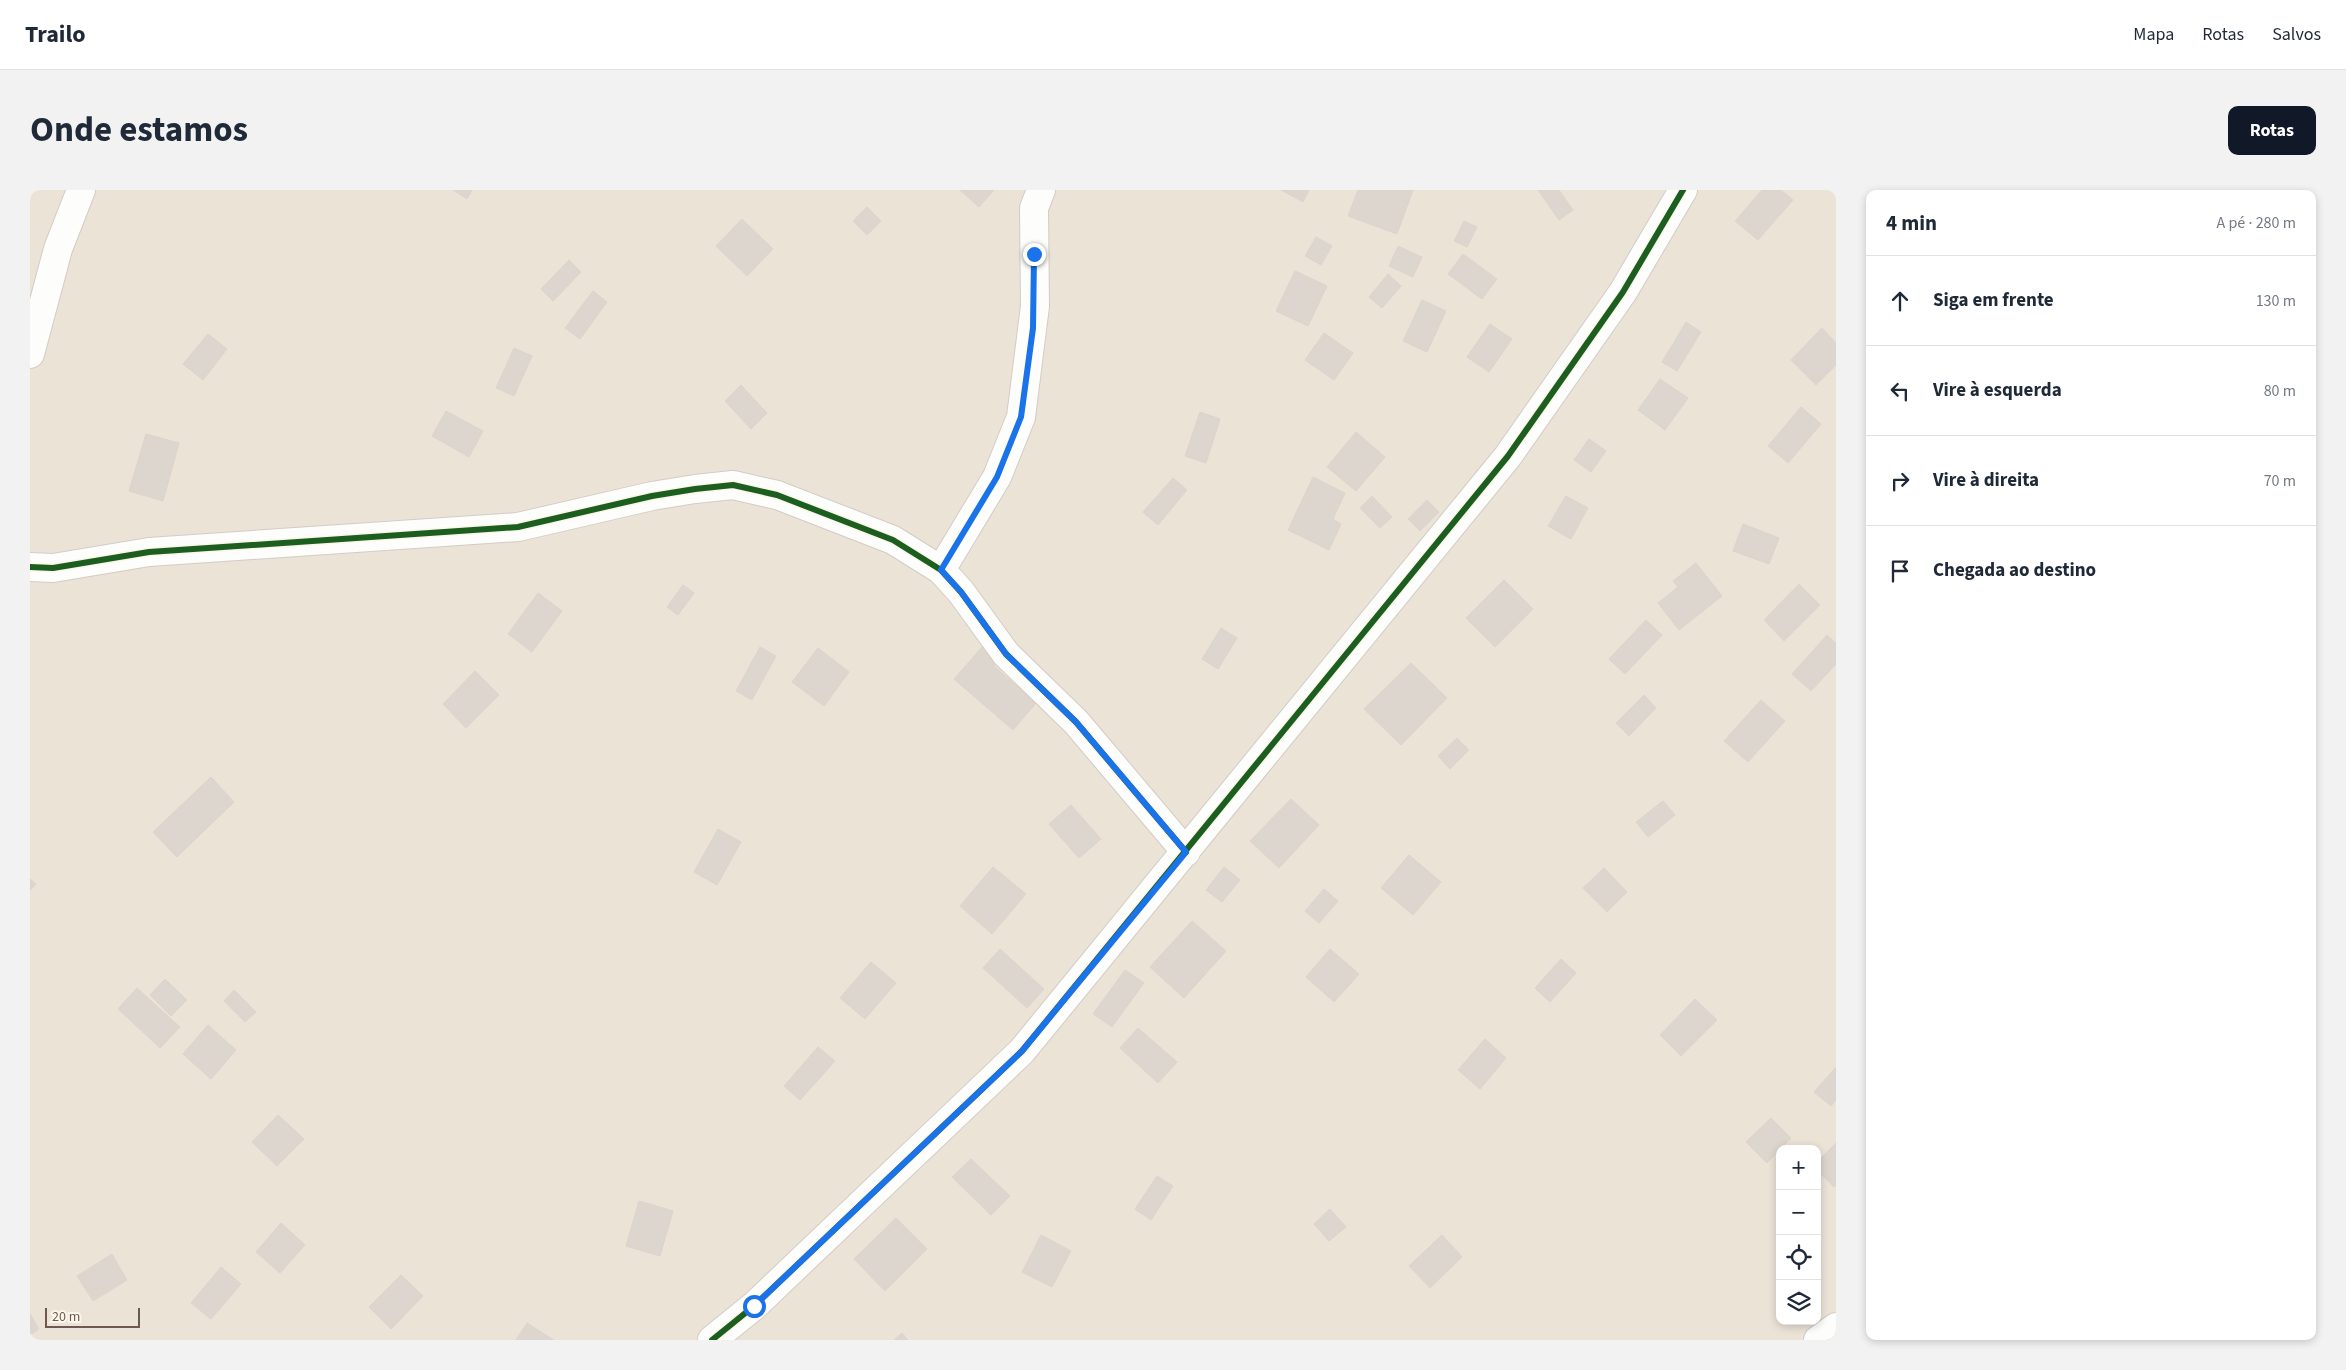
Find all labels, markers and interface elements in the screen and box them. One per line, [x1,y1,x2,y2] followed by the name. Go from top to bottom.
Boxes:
[25,17,86,52] text: Trailo
[2133,22,2174,47] text: Mapa
[2202,22,2244,47] text: Rotas
[2272,22,2321,47] text: Salvos
[30,105,248,155] text: Onde estamos
[2228,106,2316,155] button: Rotas
[1886,208,1937,238] text: 4 min
[2217,212,2296,234] text: A pé · 280 m
[1023,243,1046,266] route end
[1886,287,1914,315] icon: ahead
[1933,287,2054,314] text: Siga em frente
[2256,290,2296,312] text: 130 m
[1886,377,1914,405] icon: left
[1933,377,2062,404] text: Vire à esquerda
[2264,380,2296,402] text: 80 m
[1886,467,1914,495] icon: right
[1933,467,2039,494] text: Vire à direita
[2264,470,2296,492] text: 70 m
[1886,557,1914,585] icon: arrive
[1933,557,2096,584] text: Chegada ao destino
[1776,1145,1821,1325] map controls
[1776,1145,1821,1190] button: +
[1776,1190,1821,1235] button: −
[1776,1235,1821,1280] button: locate
[1776,1280,1821,1325] button: layers
[743,1295,766,1318] route start
[45,1305,140,1328] scale bar
[52,1307,80,1327] text: 20 m

